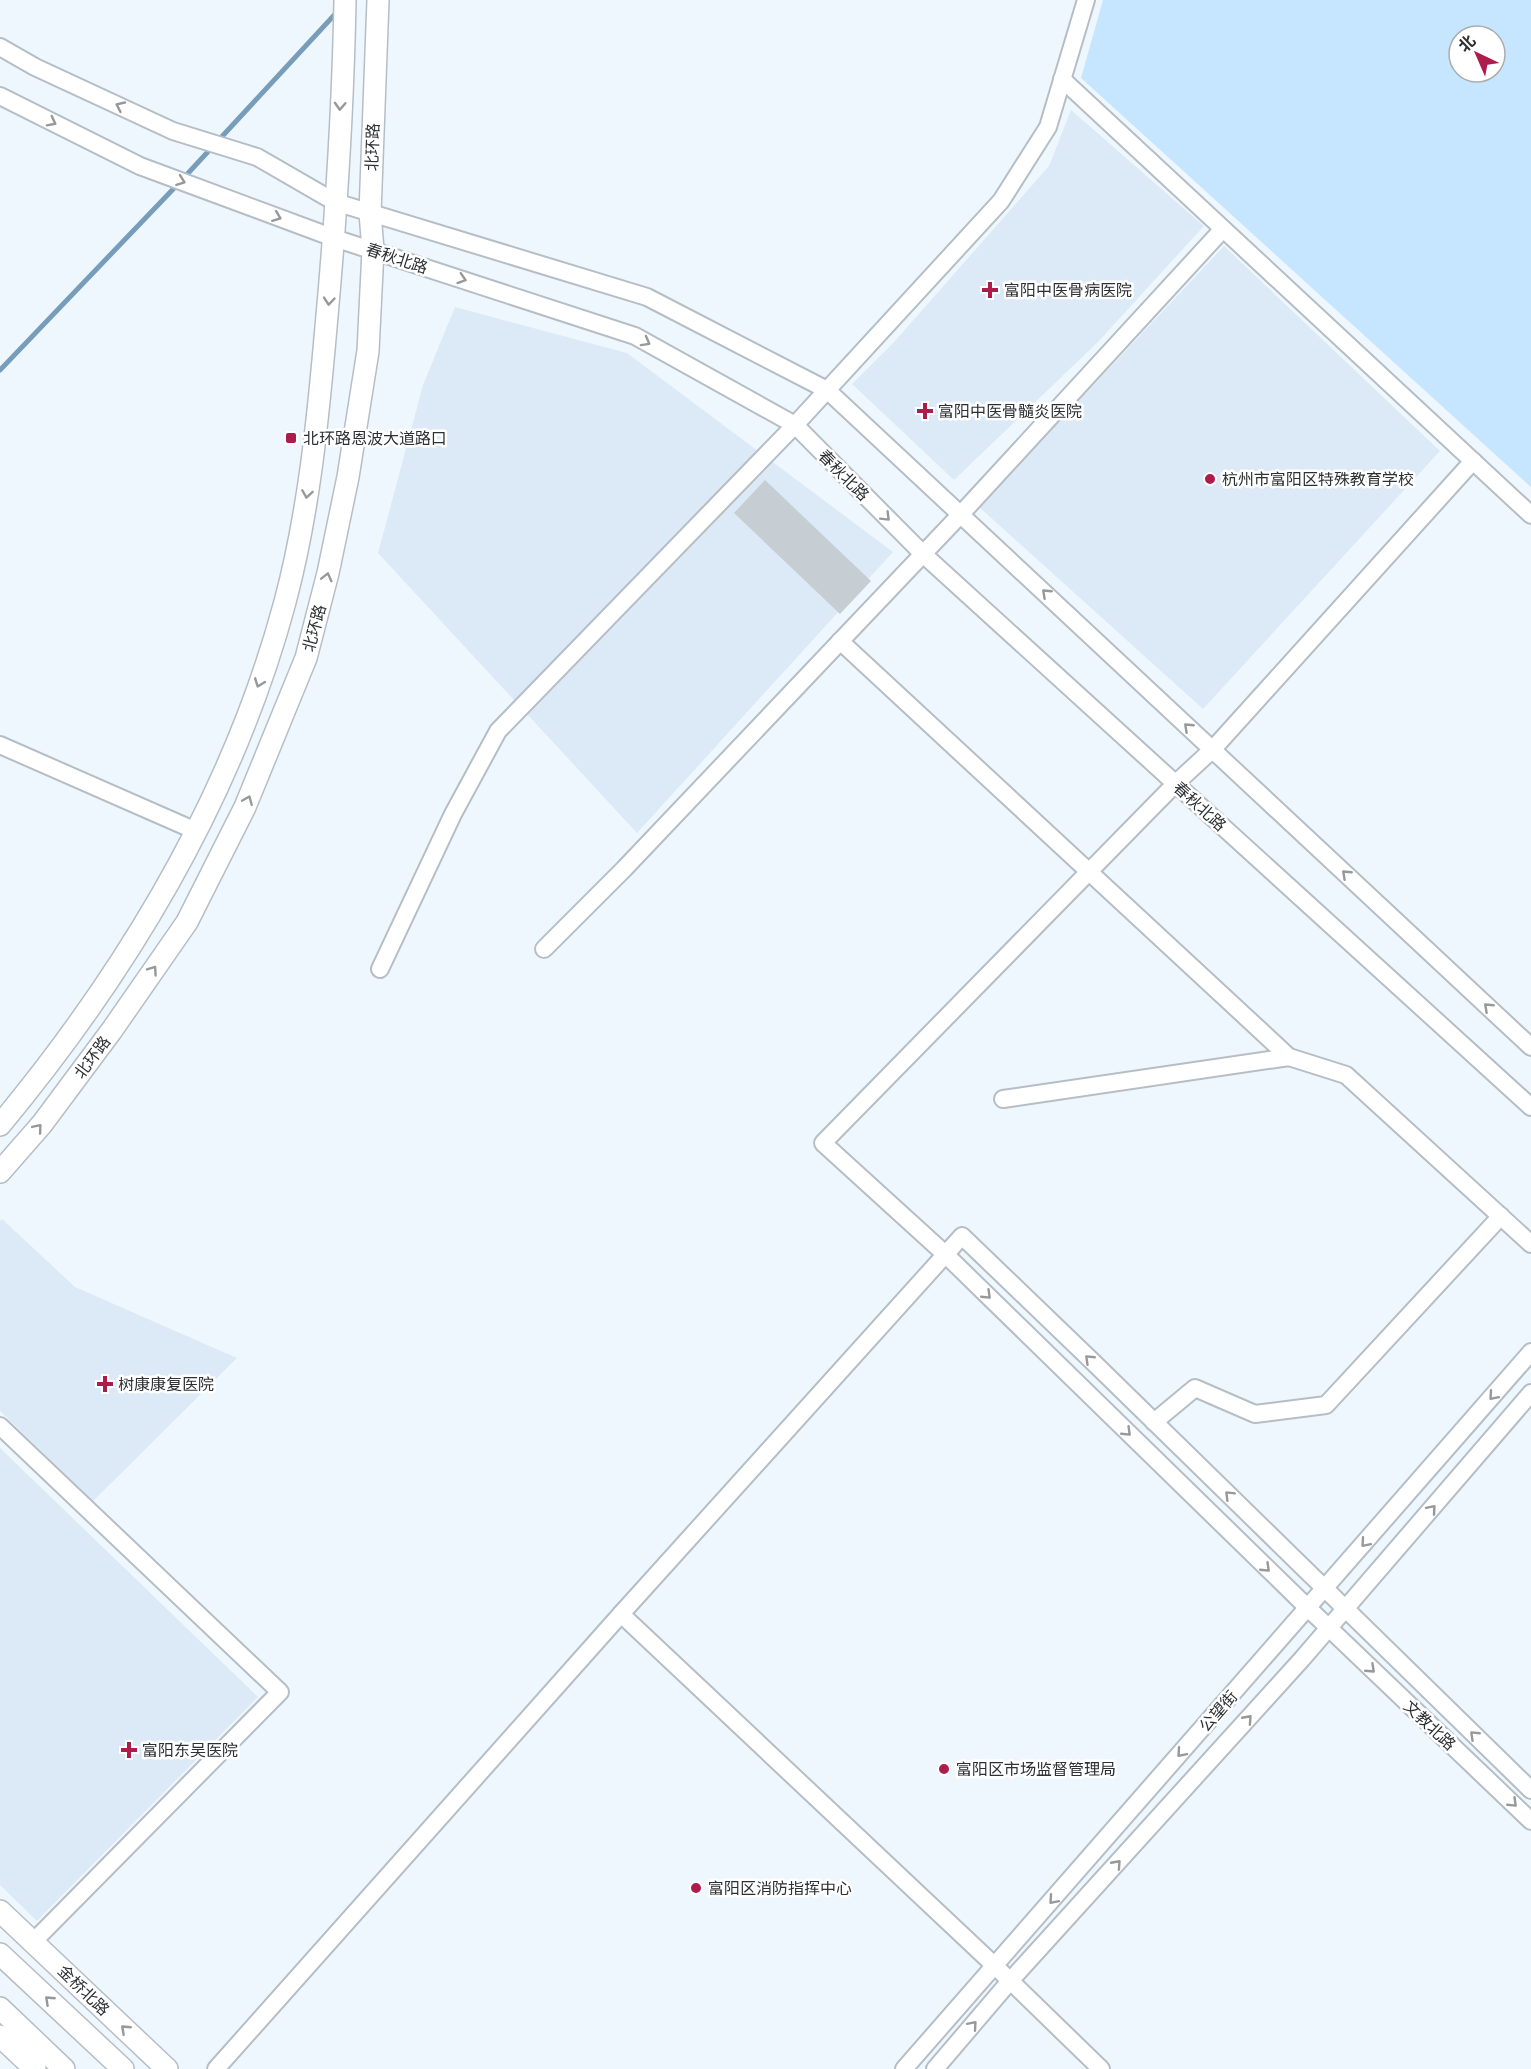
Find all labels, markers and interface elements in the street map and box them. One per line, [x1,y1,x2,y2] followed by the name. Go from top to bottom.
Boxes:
[1447,24,1507,84] north arrow
[1453,30,1480,57] text: 北
[115,102,126,114] one-way arrow
[334,102,347,111] one-way arrow
[46,115,57,127] one-way arrow
[360,123,384,171] street label: 北环路
[175,173,186,186] one-way arrow
[272,209,282,222] one-way arrow
[363,238,431,278] street label: 春秋北路
[456,272,467,284] one-way arrow
[1004,279,1132,301] place label: 富阳中医骨病医院
[981,281,999,299] marker: 富阳中医骨病医院
[322,296,335,305] one-way arrow
[640,335,651,346] one-way arrow
[938,400,1082,422] place label: 富阳中医骨髓炎医院
[916,402,934,420] marker: 富阳中医骨髓炎医院
[303,427,447,449] place label: 北环路恩波大道路口
[284,431,298,445] marker: 北环路恩波大道路口
[814,445,874,505] street label: 春秋北路
[1222,468,1414,490] place label: 杭州市富阳区特殊教育学校
[1203,472,1217,486] marker: 杭州市富阳区特殊教育学校
[301,489,314,499] one-way arrow
[879,511,890,521] one-way arrow
[319,573,332,583] one-way arrow
[1042,590,1053,601] one-way arrow
[297,602,331,654] street label: 北环路
[253,677,266,688] one-way arrow
[1184,723,1195,734] one-way arrow
[1169,776,1231,836] street label: 春秋北路
[241,796,253,807] one-way arrow
[1342,870,1353,881] one-way arrow
[146,966,157,977] one-way arrow
[1485,1003,1495,1014] one-way arrow
[69,1031,115,1083] street label: 北环路
[31,1124,42,1135] one-way arrow
[980,1288,991,1299] one-way arrow
[1086,1355,1097,1366] one-way arrow
[118,1373,214,1395] place label: 树康康复医院
[96,1375,114,1393] marker: 树康康复医院
[1489,1389,1500,1400] one-way arrow
[1119,1424,1130,1435] one-way arrow
[1225,1492,1236,1503] one-way arrow
[1424,1505,1435,1516] one-way arrow
[1361,1536,1372,1547] one-way arrow
[1259,1560,1270,1571] one-way arrow
[1365,1662,1375,1673] one-way arrow
[1194,1686,1242,1736] street label: 公望街
[1399,1695,1461,1755] street label: 文教北路
[1241,1715,1252,1726] one-way arrow
[1471,1731,1482,1742] one-way arrow
[142,1739,238,1761] place label: 富阳东吴医院
[120,1741,138,1759] marker: 富阳东吴医院
[1177,1747,1188,1757] one-way arrow
[956,1758,1116,1780] place label: 富阳区市场监督管理局
[937,1762,951,1776] marker: 富阳区市场监督管理局
[1506,1796,1516,1807] one-way arrow
[1110,1860,1121,1870] one-way arrow
[708,1877,852,1899] place label: 富阳区消防指挥中心
[689,1881,703,1895] marker: 富阳区消防指挥中心
[1049,1893,1060,1904] one-way arrow
[53,1960,115,2020] street label: 金桥北路
[46,1996,56,2007] one-way arrow
[966,2021,977,2032] one-way arrow
[121,2025,131,2036] one-way arrow

